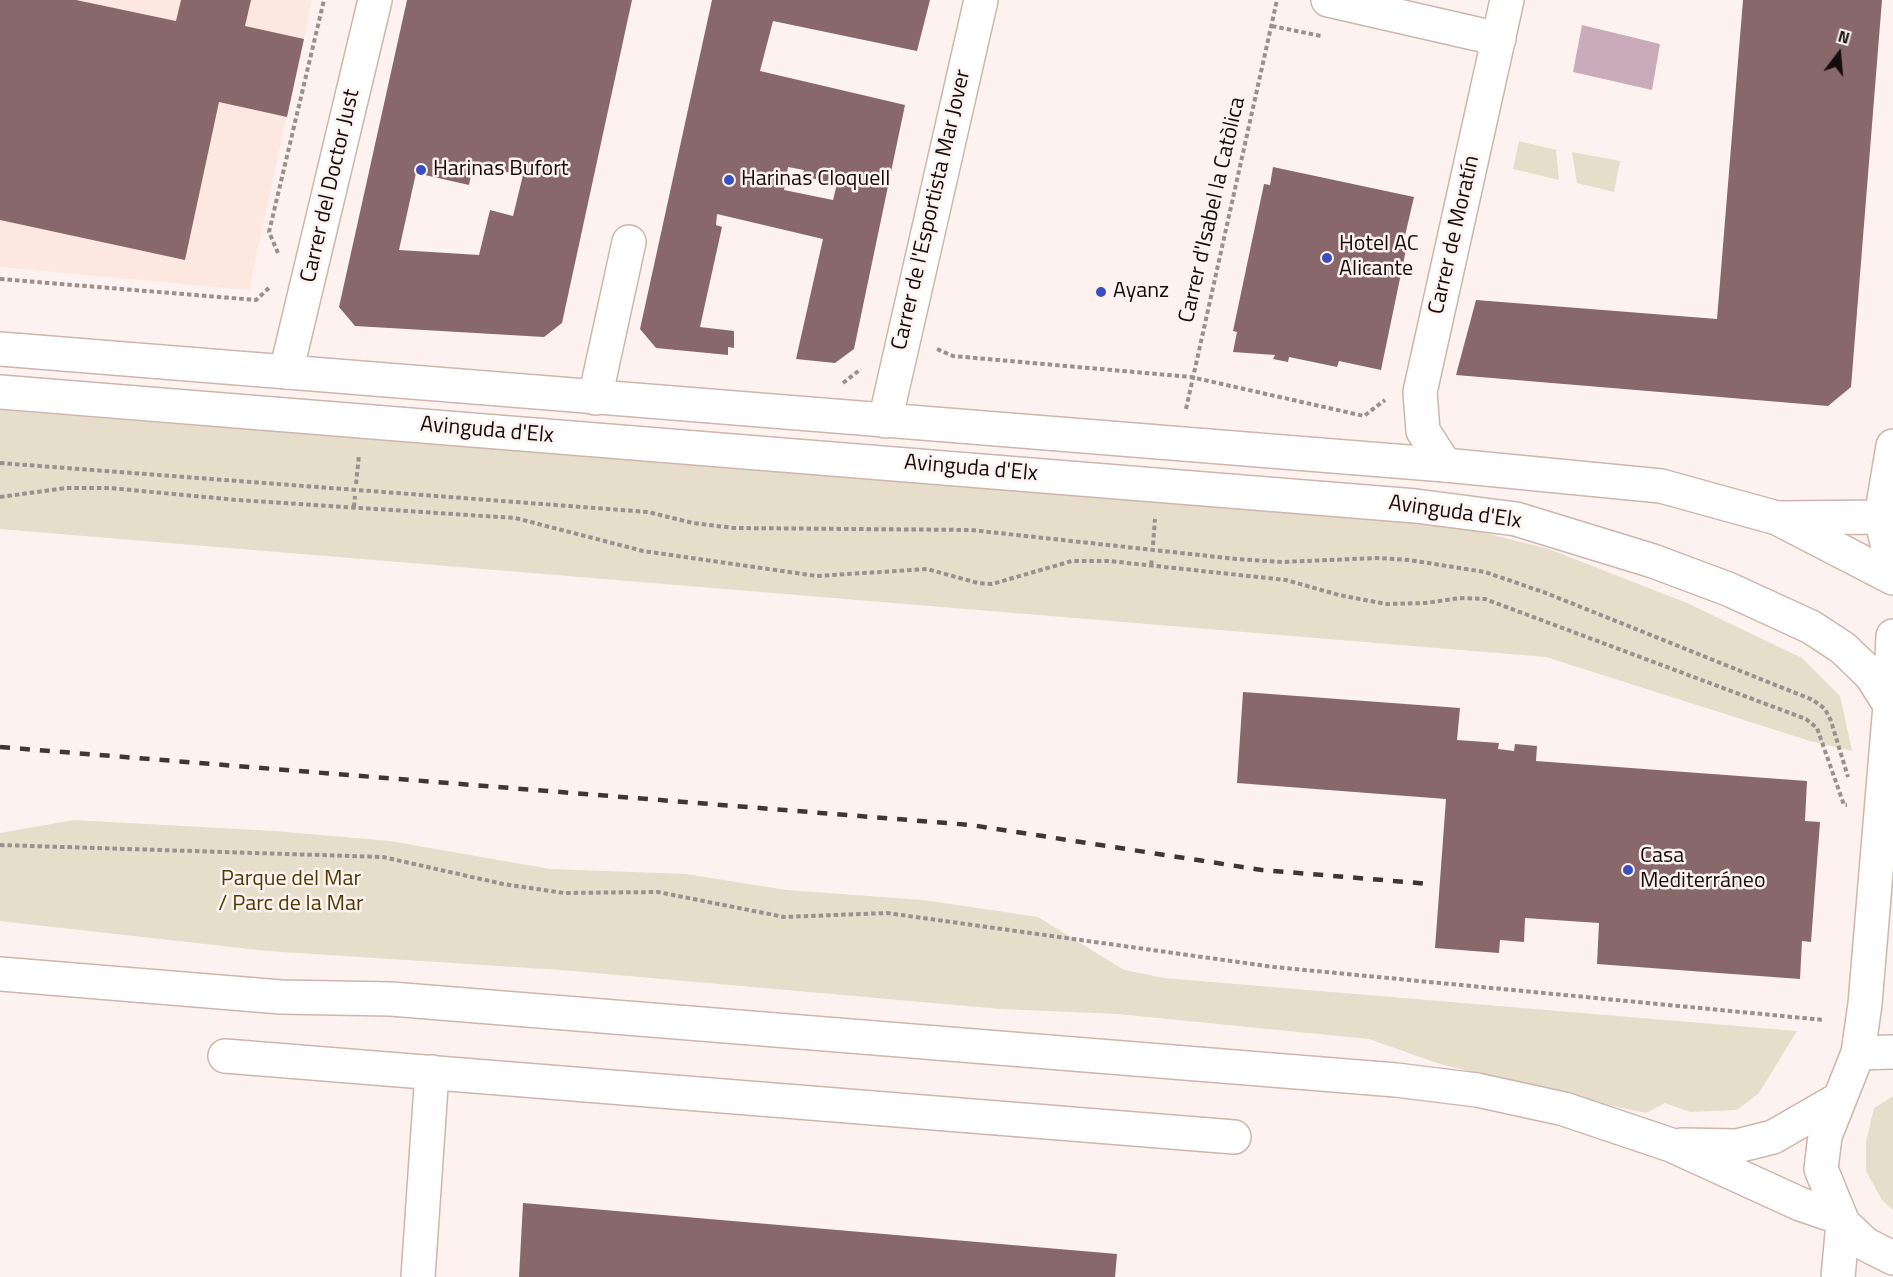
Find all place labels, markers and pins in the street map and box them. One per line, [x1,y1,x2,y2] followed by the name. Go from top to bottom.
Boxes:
[433,157,568,183] place label: Harinas Bufort
[414,163,428,177] marker: Harinas Bufort
[741,167,890,193] place label: Harinas Cloquell
[722,173,736,187] marker: Harinas Cloquell
[1339,232,1419,284] place label: Hotel AC Alicante
[1320,251,1334,265] marker: Hotel AC Alicante
[1113,279,1169,305] place label: Ayanz
[1094,285,1108,299] marker: Ayanz
[1640,844,1766,896] place label: Casa Mediterráneo
[1621,863,1635,877] marker: Casa Mediterráneo

